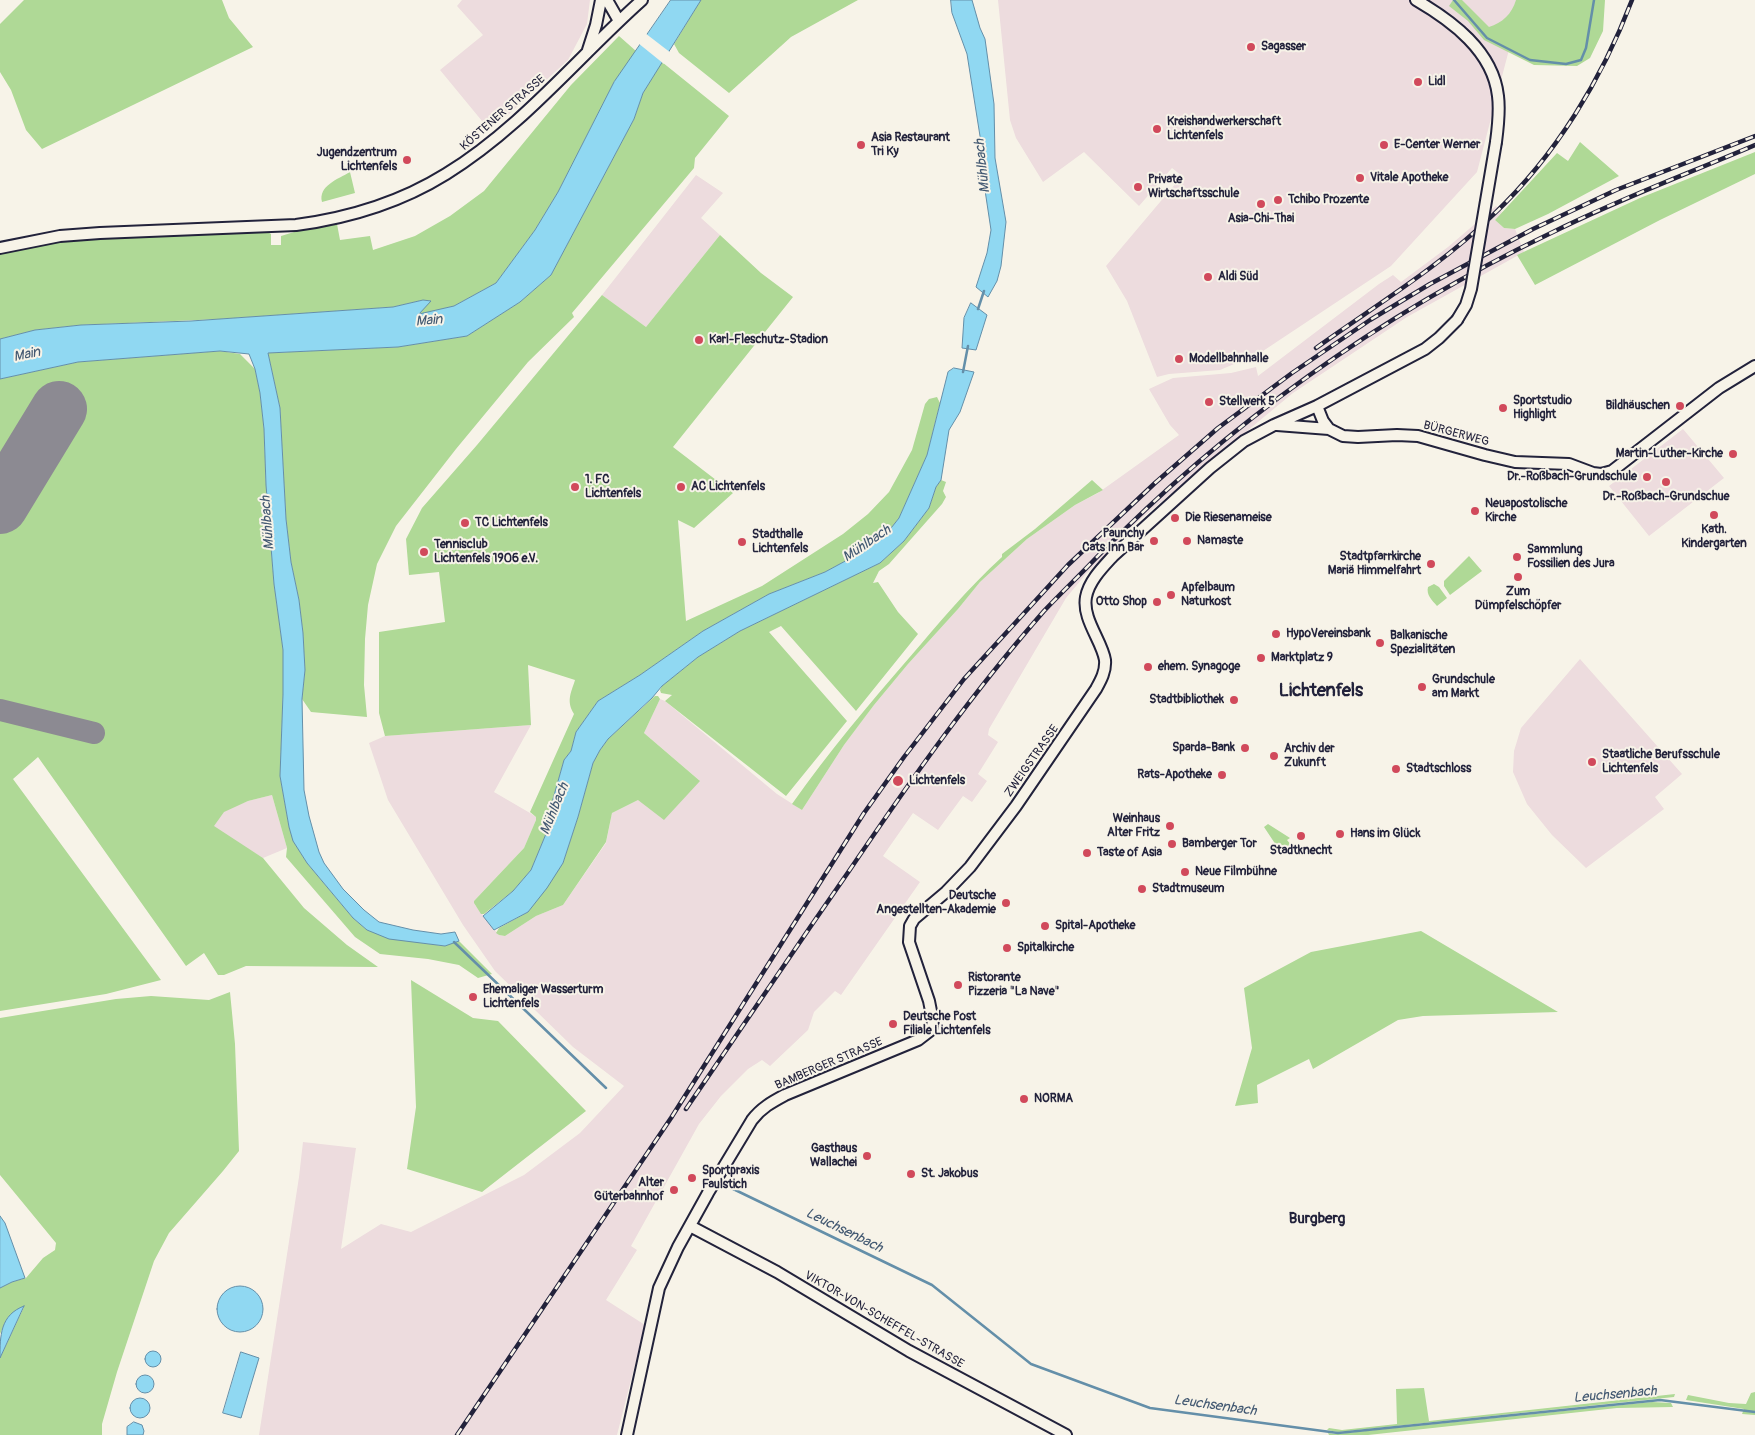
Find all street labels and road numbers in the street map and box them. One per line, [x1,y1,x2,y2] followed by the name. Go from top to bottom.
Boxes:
[458,72,548,154] street label: KÖSTENER STRASSE
[1422,418,1490,450] street label: BÜRGERWEG
[1002,722,1062,800] street label: ZWEIGSTRASSE
[773,1035,885,1093] street label: BAMBERGER STRASSE
[802,1268,966,1372] street label: VIKTOR-VON-SCHEFFEL-STRASSE

